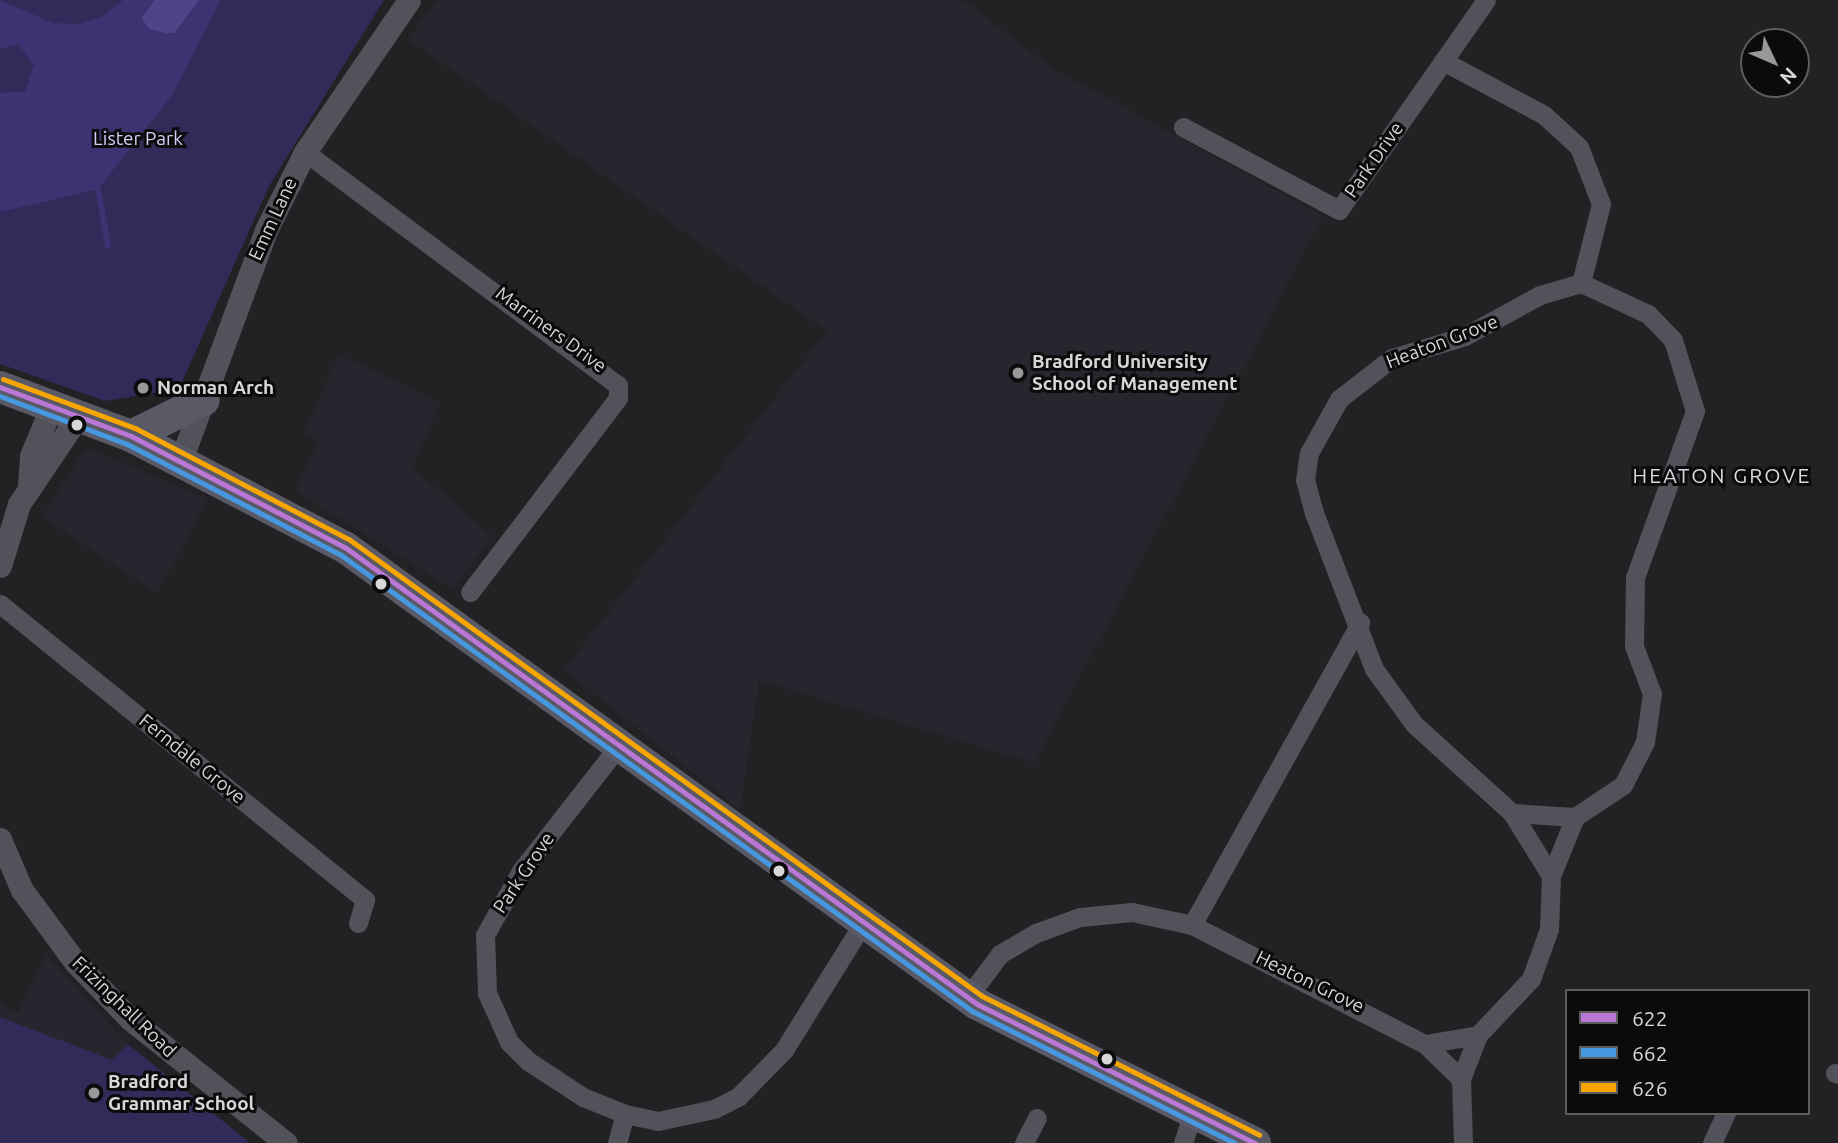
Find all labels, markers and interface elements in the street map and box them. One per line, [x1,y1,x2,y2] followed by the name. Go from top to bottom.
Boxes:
[1740,28,1810,98] north arrow
[1776,63,1802,89] text: N
[1340,118,1408,202] street label: Park Drive
[93,128,183,150] park label: Lister Park
[244,174,302,264] street label: Emm Lane
[491,282,611,378] street label: Marriners Drive
[1383,310,1501,374] street label: Heaton Grove
[1032,351,1238,395] place label: Bradford University School of Management
[1010,365,1026,381] marker: Bradford University School of Management
[157,377,274,399] place label: Norman Arch
[135,380,151,396] marker: Norman Arch
[70,418,84,432] unlabelled marker
[1634,462,1810,488] district label: HEATON GROVE
[374,577,388,591] unlabelled marker
[134,709,250,809] street label: Ferndale Grove
[489,828,559,918] street label: Park Grove
[772,864,786,878] unlabelled marker
[1252,946,1368,1018] street label: Heaton Grove
[67,952,181,1062] street label: Frizinghall Road
[1565,989,1810,1115] legend
[1632,1006,1668,1030] text: 622
[1632,1041,1668,1065] text: 662
[1100,1052,1114,1066] unlabelled marker
[108,1071,254,1115] place label: Bradford Grammar School
[1632,1076,1668,1100] text: 626
[86,1085,102,1101] marker: Bradford Grammar School

